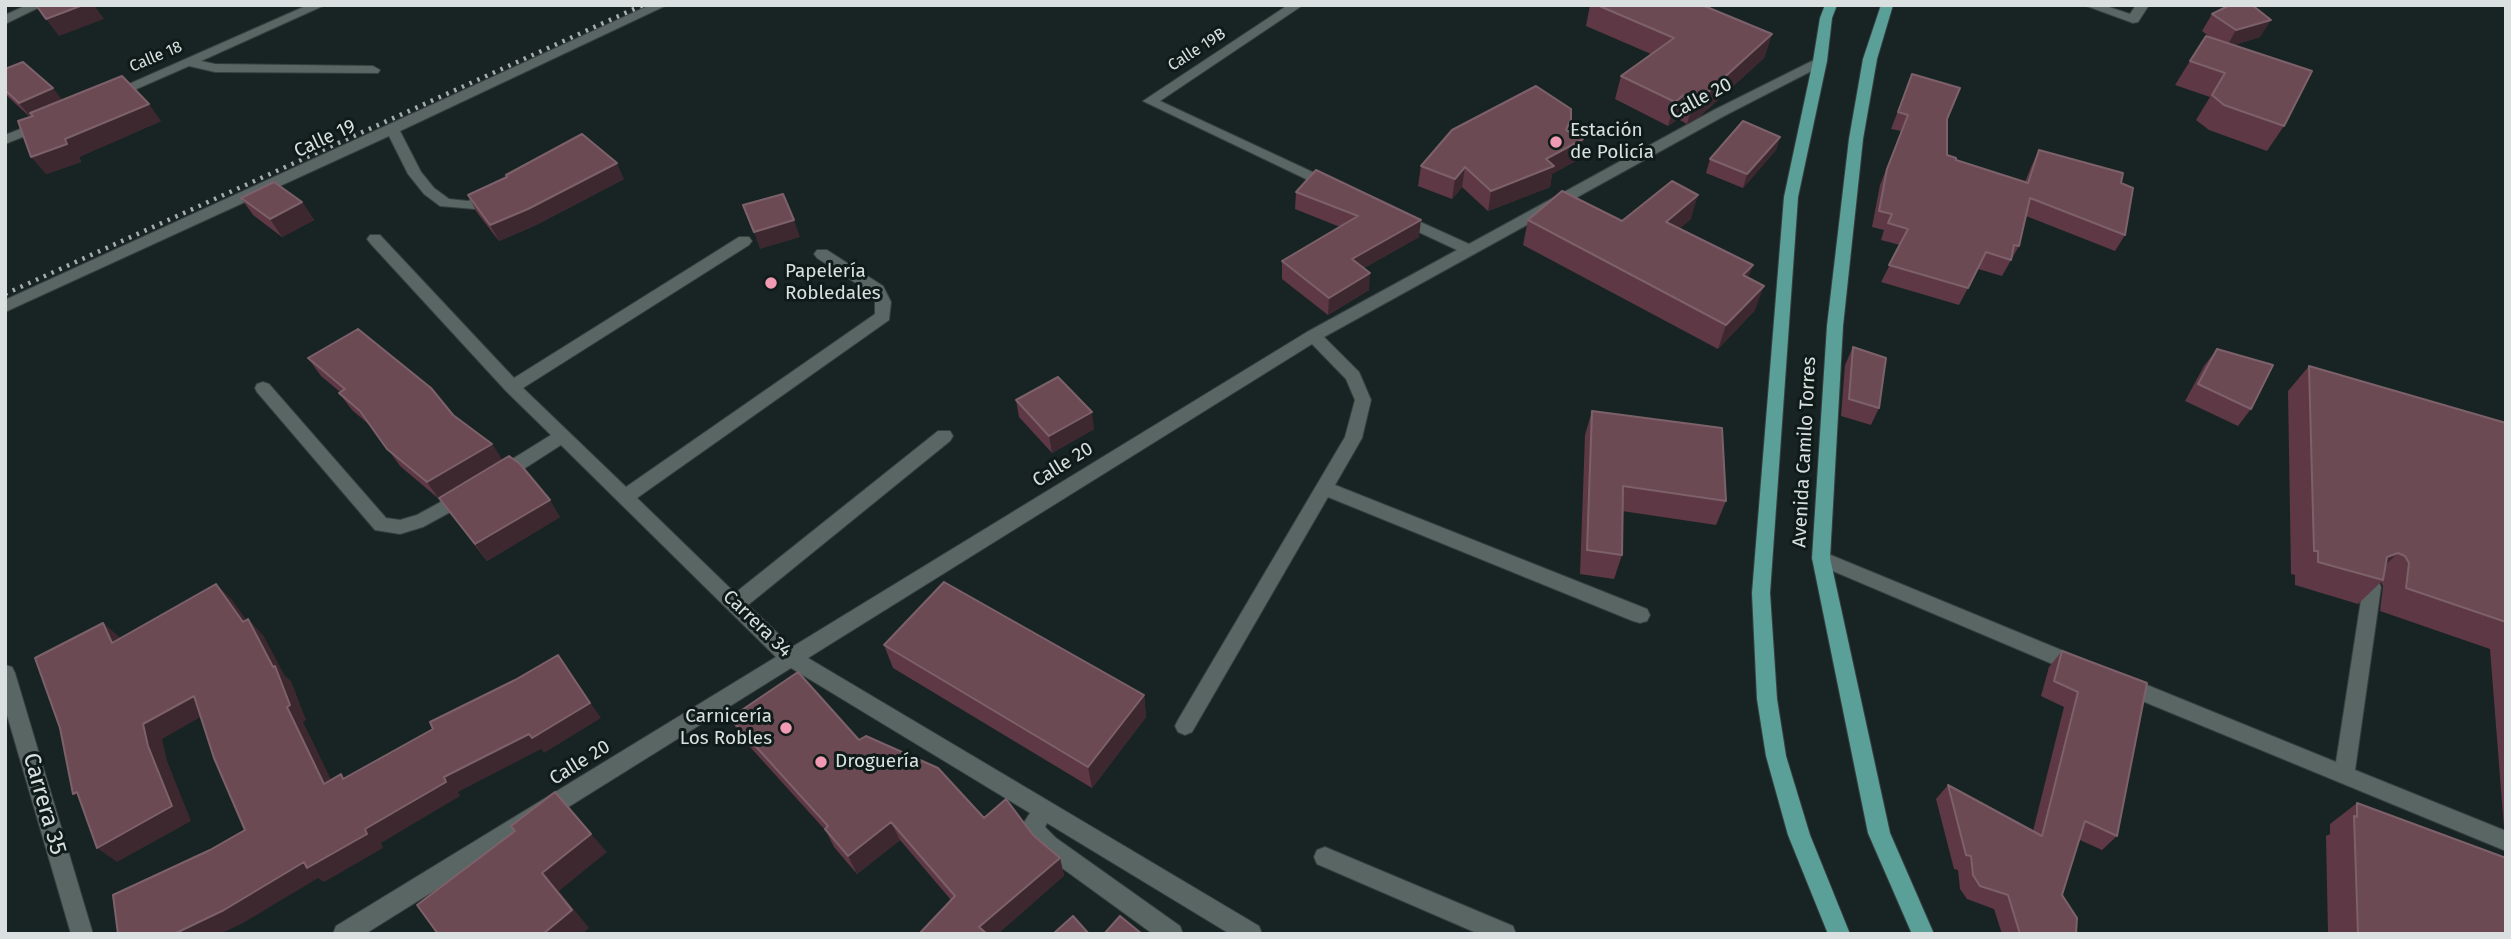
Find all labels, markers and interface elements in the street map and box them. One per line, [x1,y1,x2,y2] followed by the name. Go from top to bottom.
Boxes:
[1165,24,1229,76] street label: Calle 19B
[127,37,185,77] street label: Calle 18
[1666,73,1736,125] street label: Calle 20
[291,115,359,163] street label: Calle 19
[1570,120,1654,164] place label: Estación de Policía
[1548,134,1564,150] marker: Estación de Policía
[785,261,881,305] place label: Papelería Robledales
[763,275,779,291] marker: Papelería Robledales
[1789,356,1821,548] street label: Avenida Camilo Torres
[1029,438,1097,492] street label: Calle 20
[718,586,796,662] street label: Carrera 34
[680,706,772,750] place label: Carnicería Los Robles
[778,720,794,736] marker: Carnicería Los Robles
[546,736,614,790] street label: Calle 20
[16,750,72,858] street label: Carrera 35
[835,751,919,773] place label: Droguería
[813,754,829,770] marker: Droguería

